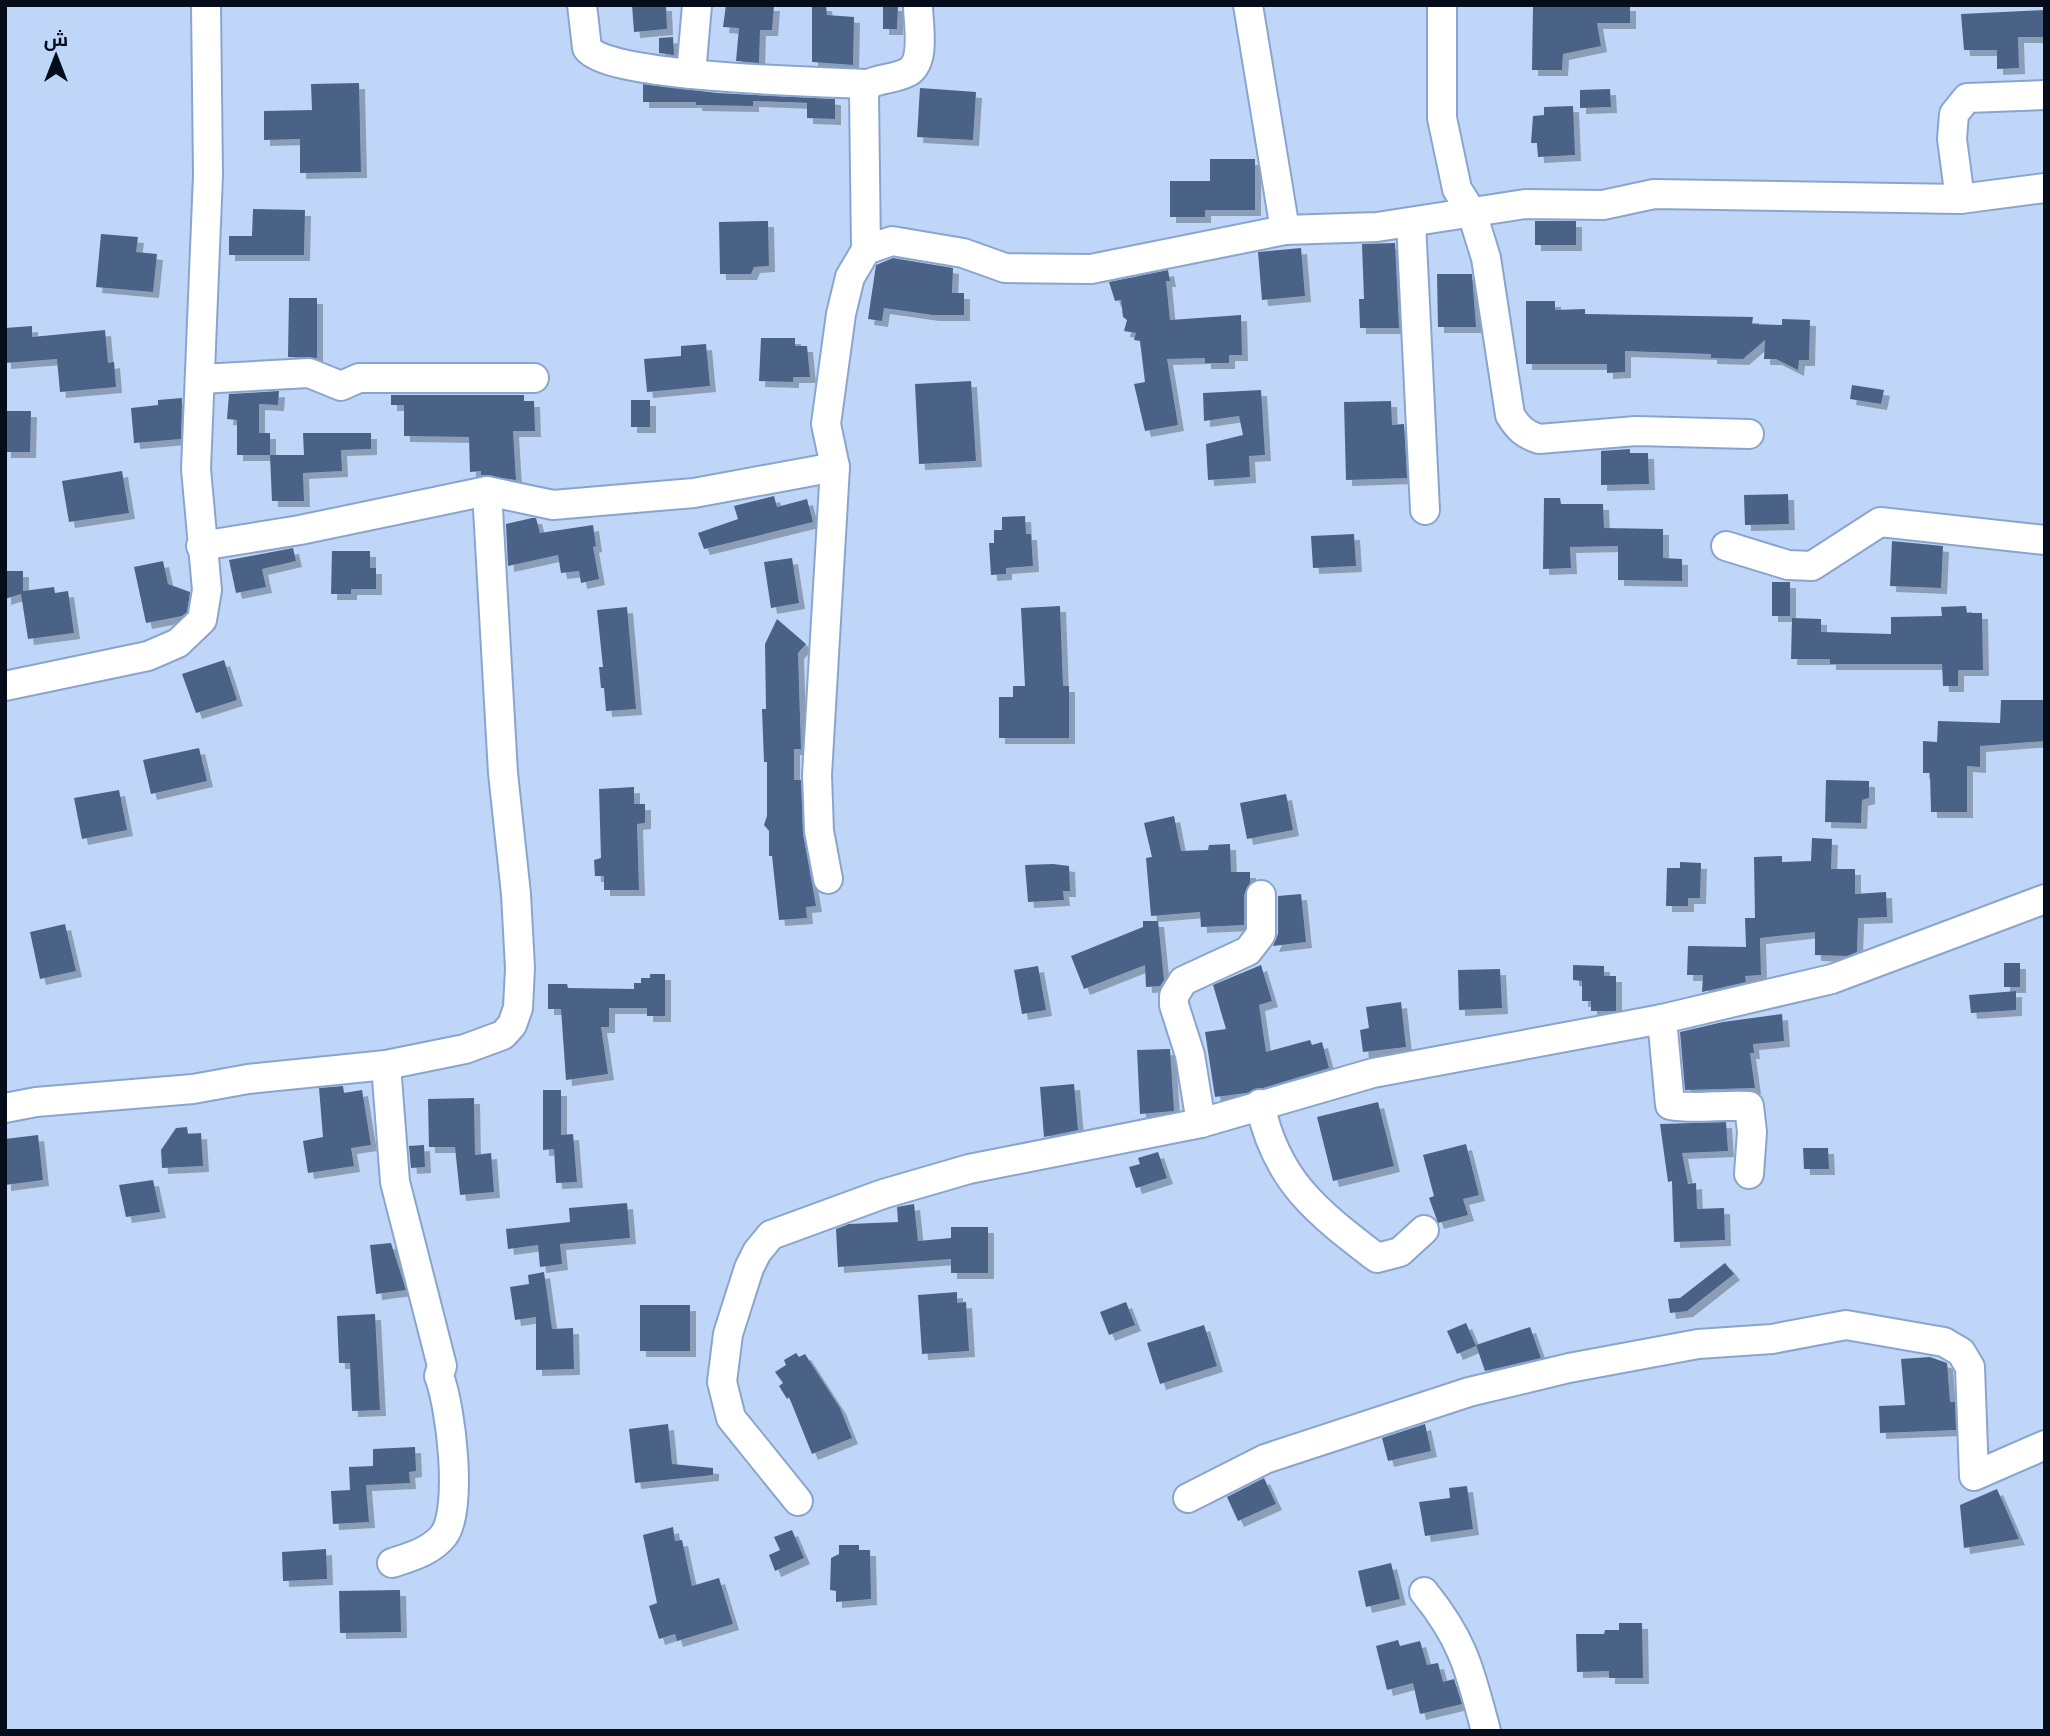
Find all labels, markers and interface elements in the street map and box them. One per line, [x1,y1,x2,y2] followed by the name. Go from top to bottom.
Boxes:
[21,21,91,91] north arrow
[44,26,68,51] text: ش

